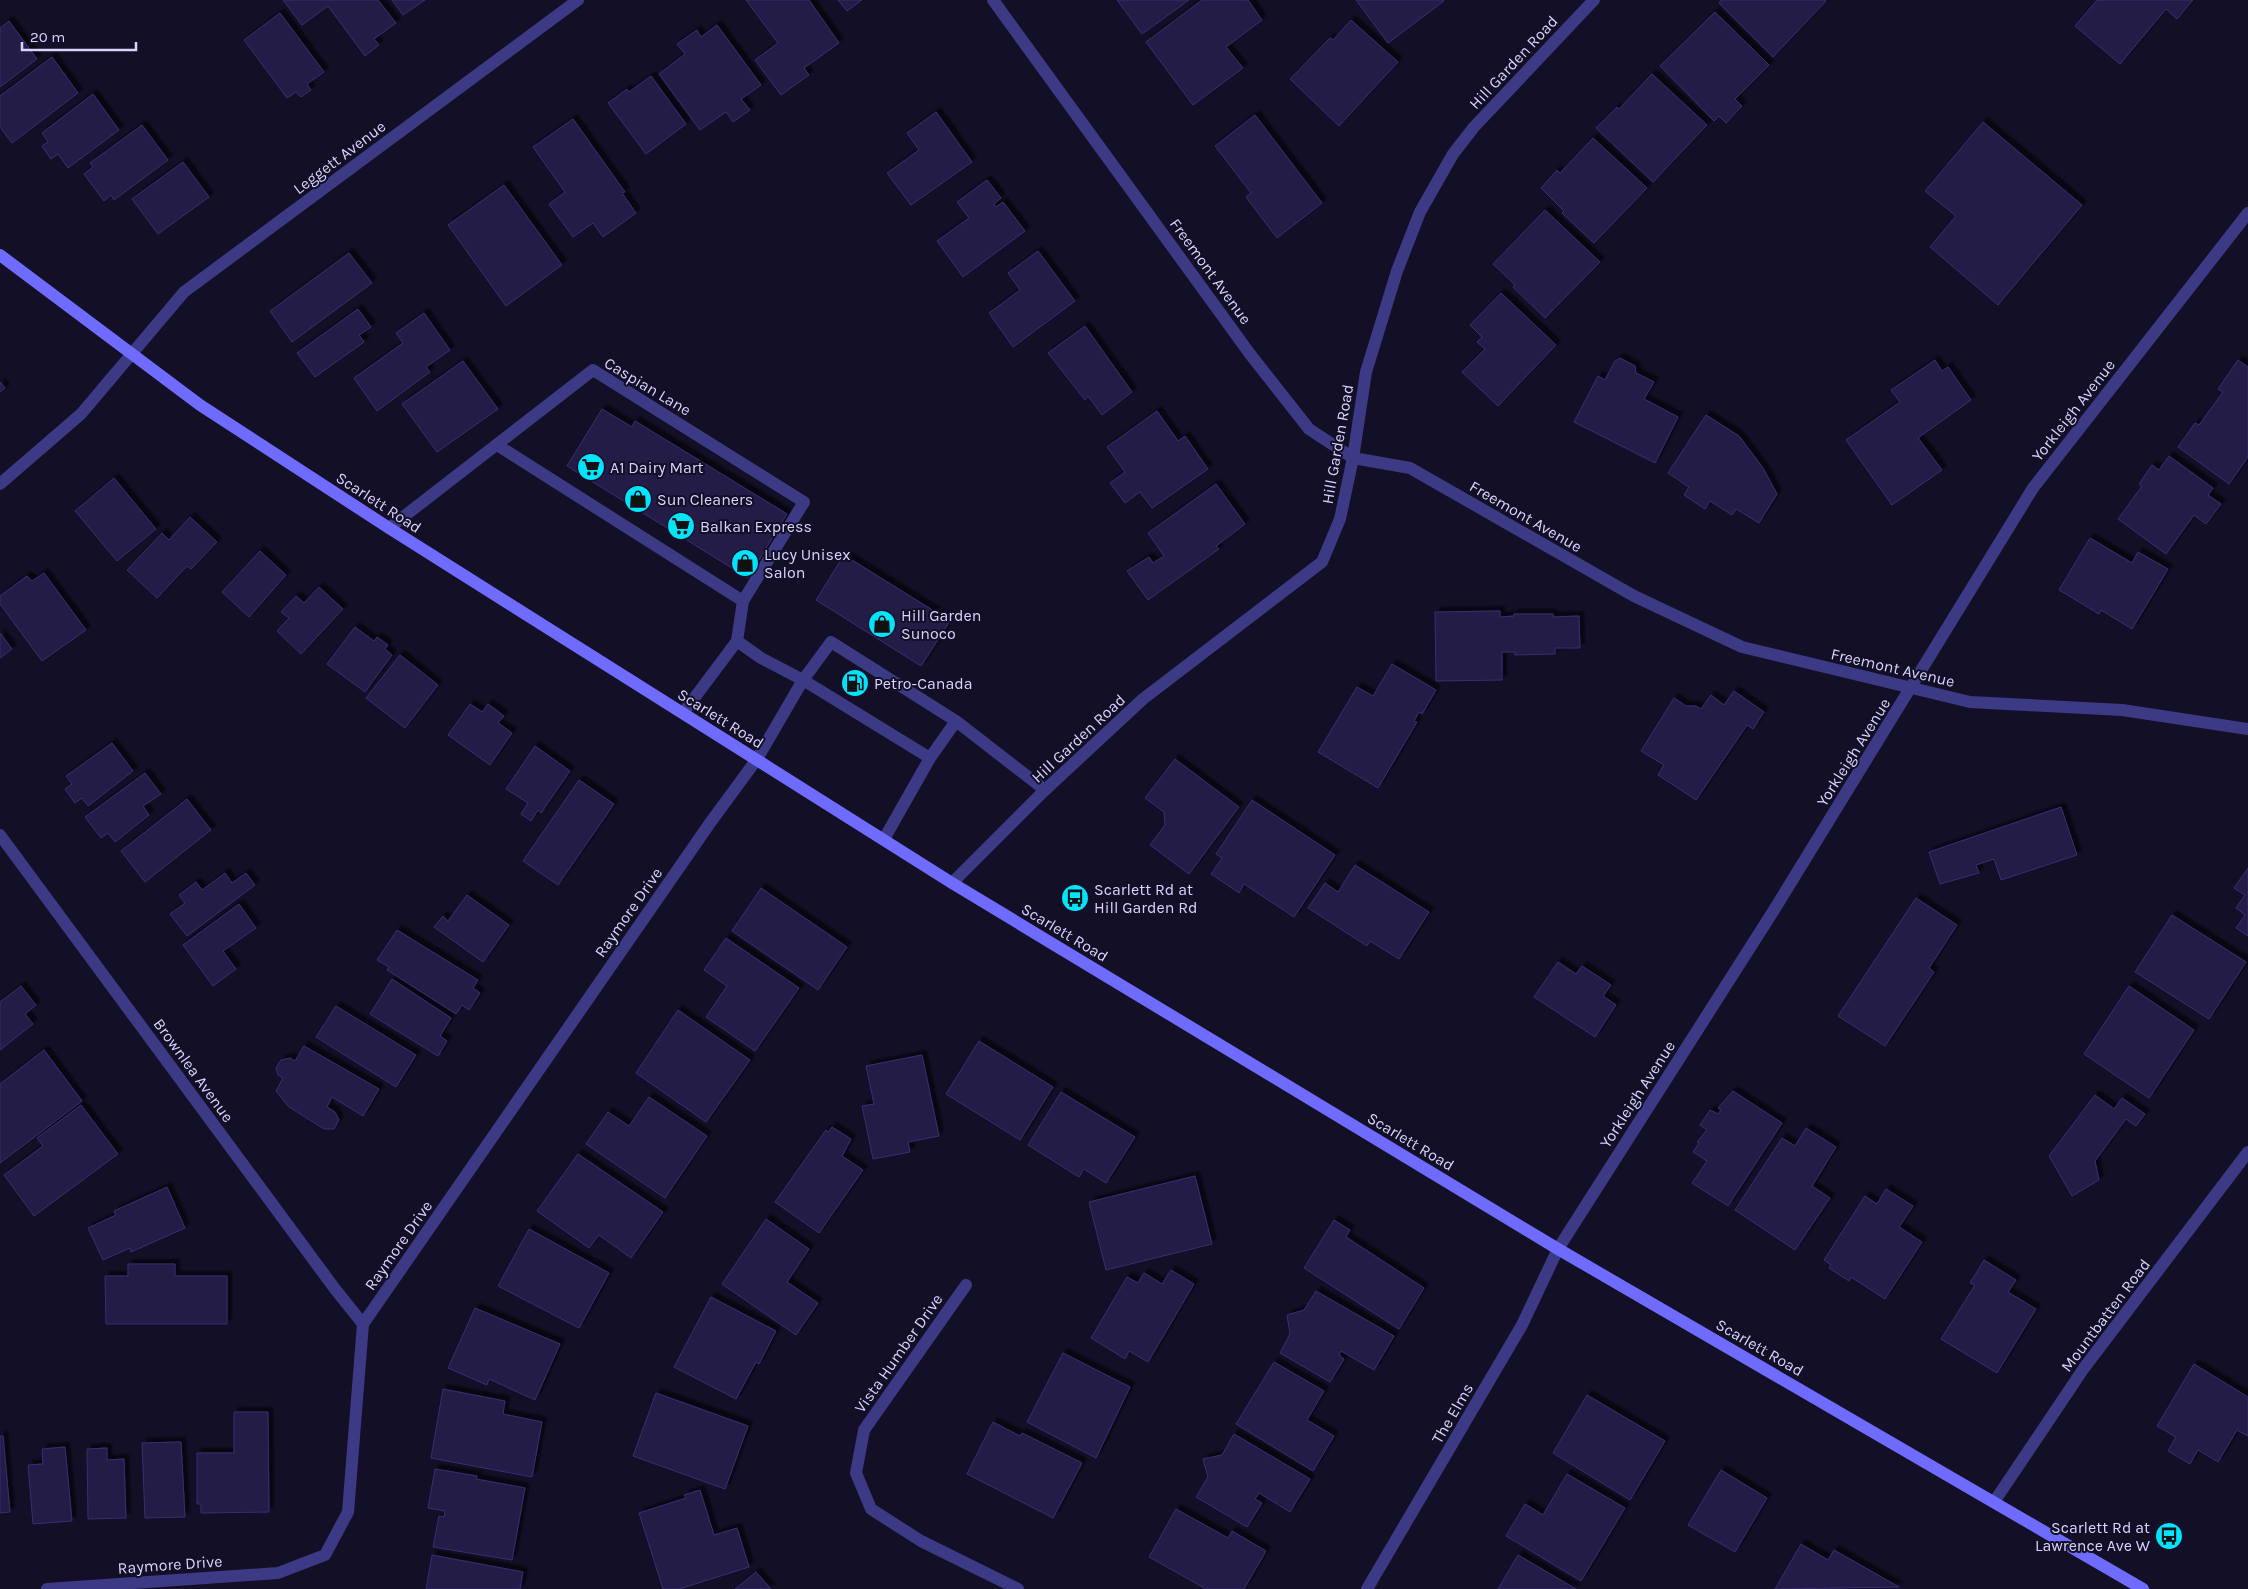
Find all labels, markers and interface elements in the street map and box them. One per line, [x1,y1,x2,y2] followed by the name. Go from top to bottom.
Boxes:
[1465,12,1562,113] street label: Hill Garden Road
[22,20,136,52] scale bar
[30,28,65,46] text: 20 m
[289,117,389,198] street label: Leggett Avenue
[1166,215,1255,328] street label: Freemont Avenue
[601,353,694,420] street label: Caspian Lane
[2028,356,2119,465] street label: Yorkleigh Avenue
[1318,383,1357,505] street label: Hill Garden Road
[576,452,606,482] supermarket icon: A1 Dairy Mart
[610,458,704,477] place label: A1 Dairy Mart
[333,468,425,537] street label: Scarlett Road
[1466,477,1585,556] street label: Freemont Avenue
[623,484,653,514] shop icon: Sun Cleaners
[657,490,753,509] place label: Sun Cleaners
[666,511,696,541] supermarket icon: Balkan Express
[700,517,812,536] place label: Balkan Express
[764,545,850,582] place label: Lucy Unisex Salon
[730,548,760,578] shop icon: Lucy Unisex Salon
[901,606,981,643] place label: Hill Garden Sunoco
[867,609,897,639] shop icon: Hill Garden Sunoco
[1829,644,1957,691] street label: Freemont Avenue
[840,668,870,698] fuel station icon: Petro-Canada
[874,674,973,693] place label: Petro-Canada
[674,684,767,752] street label: Scarlett Road
[1028,690,1129,787] street label: Hill Garden Road
[1813,695,1894,810] street label: Yorkleigh Avenue
[591,864,666,961] street label: Raymore Drive
[1094,880,1198,917] place label: Scarlett Rd at Hill Garden Rd
[1060,883,1090,913] bus stop icon: Scarlett Rd at Hill Garden Rd
[1018,899,1112,966] street label: Scarlett Road
[150,1015,238,1126] street label: Brownlea Avenue
[1596,1037,1679,1151] street label: Yorkleigh Avenue
[1364,1108,1458,1175] street label: Scarlett Road
[361,1197,436,1294] street label: Raymore Drive
[2057,1255,2154,1376] street label: Mountbatten Road
[850,1290,947,1416] street label: Vista Humber Drive
[1713,1315,1807,1380] street label: Scarlett Road
[1428,1380,1477,1447] street label: The Elms
[2035,1518,2151,1555] place label: Scarlett Rd at Lawrence Ave W
[2154,1521,2184,1551] bus stop icon: Scarlett Rd at Lawrence Ave W
[117,1551,223,1578] street label: Raymore Drive

